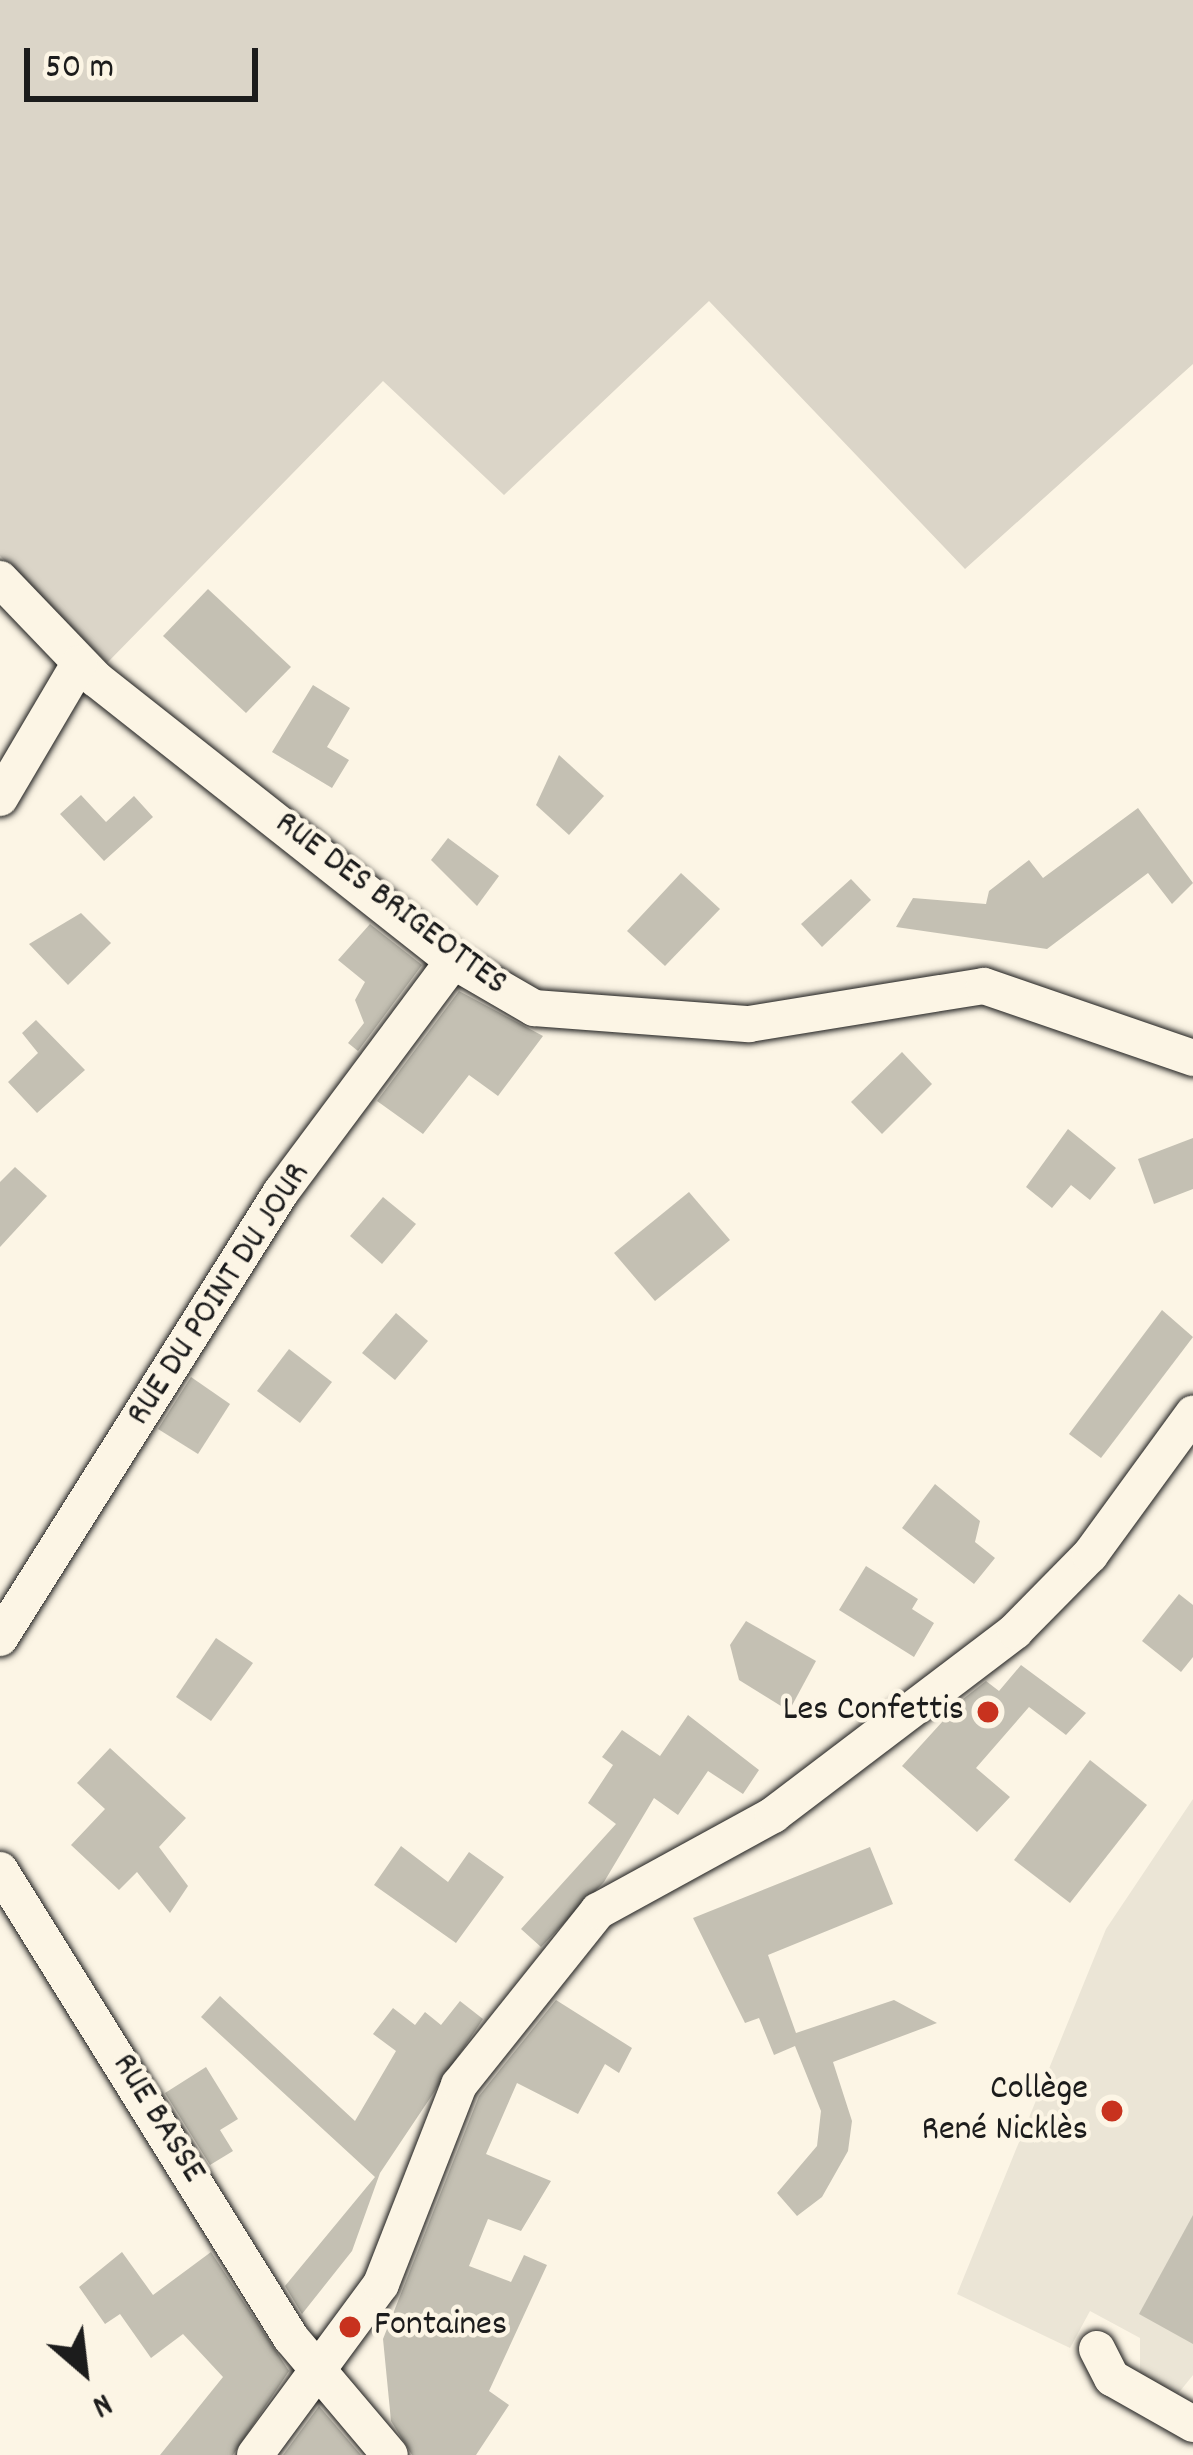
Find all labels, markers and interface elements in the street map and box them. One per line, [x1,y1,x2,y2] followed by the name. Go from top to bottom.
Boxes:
[30,24,264,98] scale bar
[45,43,114,95] text: 50 m
[265,803,515,1007] street label: RUE DES BRIGEOTTES
[119,1155,321,1435] street label: RUE DU POINT DU JOUR
[783,1690,964,1734] place label: Les Confettis
[975,1699,1001,1725] marker: Les Confettis
[100,2046,214,2192] street label: RUE BASSE
[921,2068,1088,2153] place label: Collège René Nicklès
[1099,2098,1125,2124] marker: Collège René Nicklès
[374,2305,507,2349] place label: Fontaines
[24,2311,144,2431] north arrow
[337,2314,363,2340] marker: Fontaines
[83,2379,119,2428] text: N

